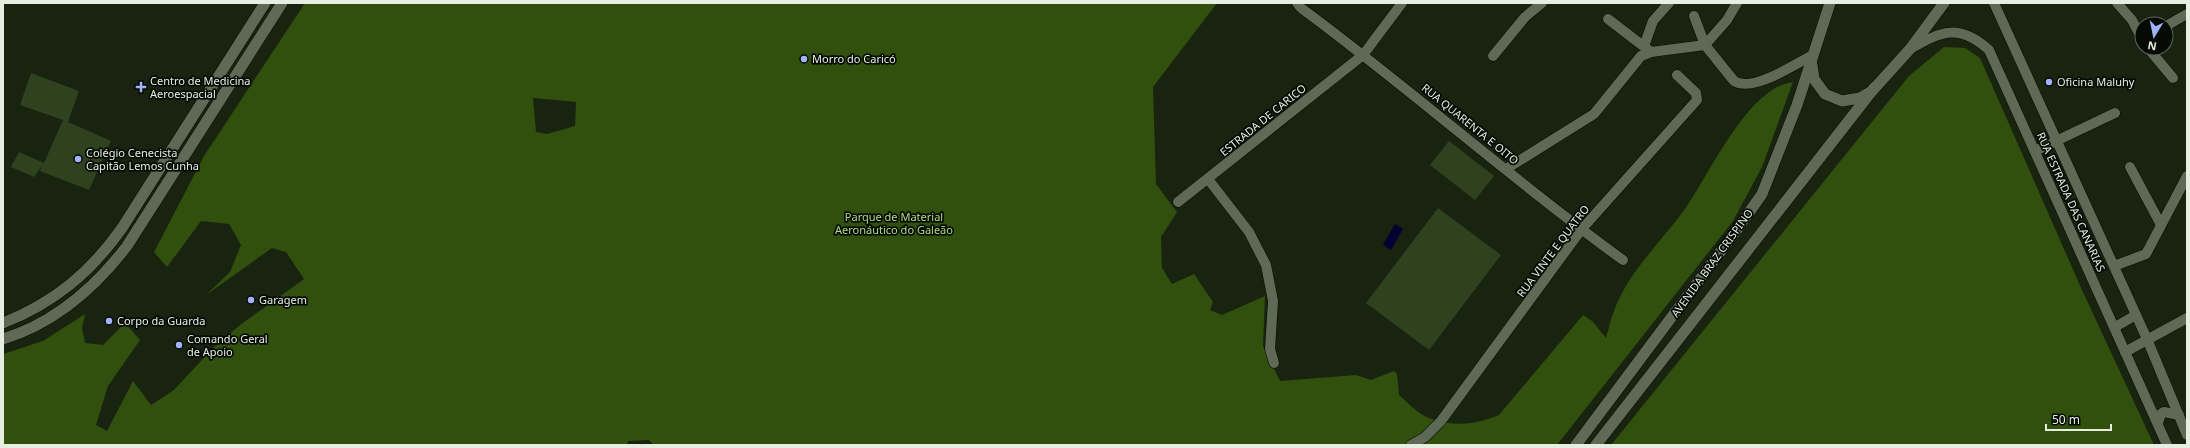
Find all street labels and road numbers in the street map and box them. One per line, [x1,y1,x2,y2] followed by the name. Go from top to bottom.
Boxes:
[1216,80,1309,159] street label: ESTRADA DE CARICO
[1419,80,1522,167] street label: RUA QUARENTA E OITO
[2034,130,2109,274] street label: RUA ESTRADA DAS CANARIAS
[1513,202,1592,300] street label: RUA VINTE E QUATRO
[1667,206,1756,320] street label: AVENIDA BRAZ CRISPINO

